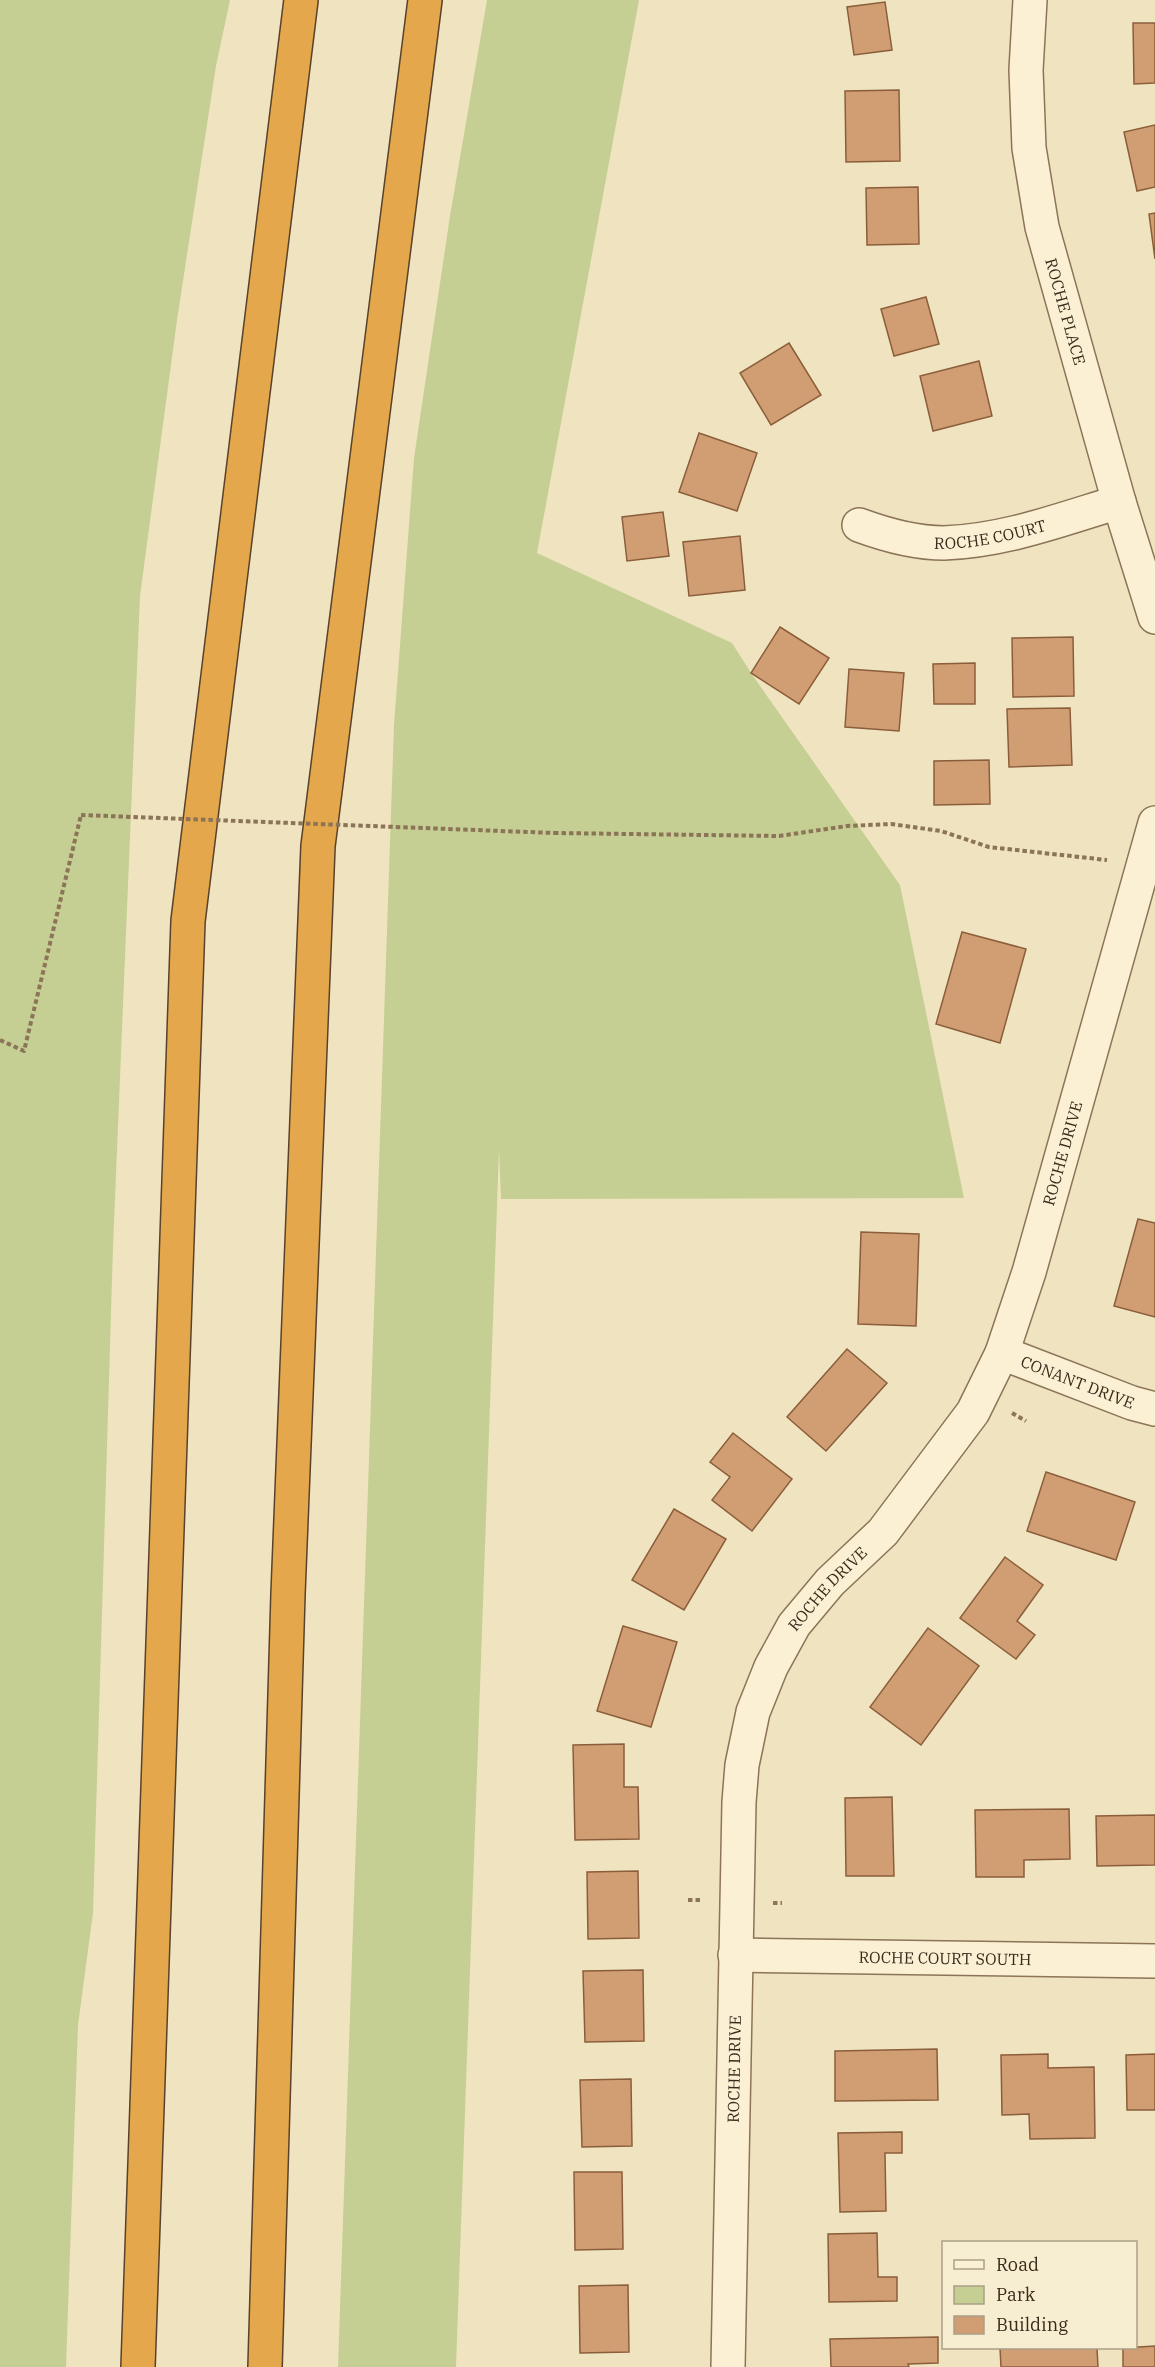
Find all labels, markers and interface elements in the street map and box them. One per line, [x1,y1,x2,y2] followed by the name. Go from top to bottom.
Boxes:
[1041,256,1090,367] street label: ROCHE PLACE
[934,515,1048,553] street label: ROCHE COURT
[1038,1099,1086,1208] street label: ROCHE DRIVE
[1018,1351,1137,1413] street label: CONANT DRIVE
[783,1542,871,1635] street label: ROCHE DRIVE
[858,1947,1032,1969] street label: ROCHE COURT SOUTH
[723,2015,745,2123] street label: ROCHE DRIVE
[942,2241,1137,2349] legend
[996,2253,1039,2276] text: Road
[996,2283,1036,2306] text: Park
[996,2313,1068,2336] text: Building

